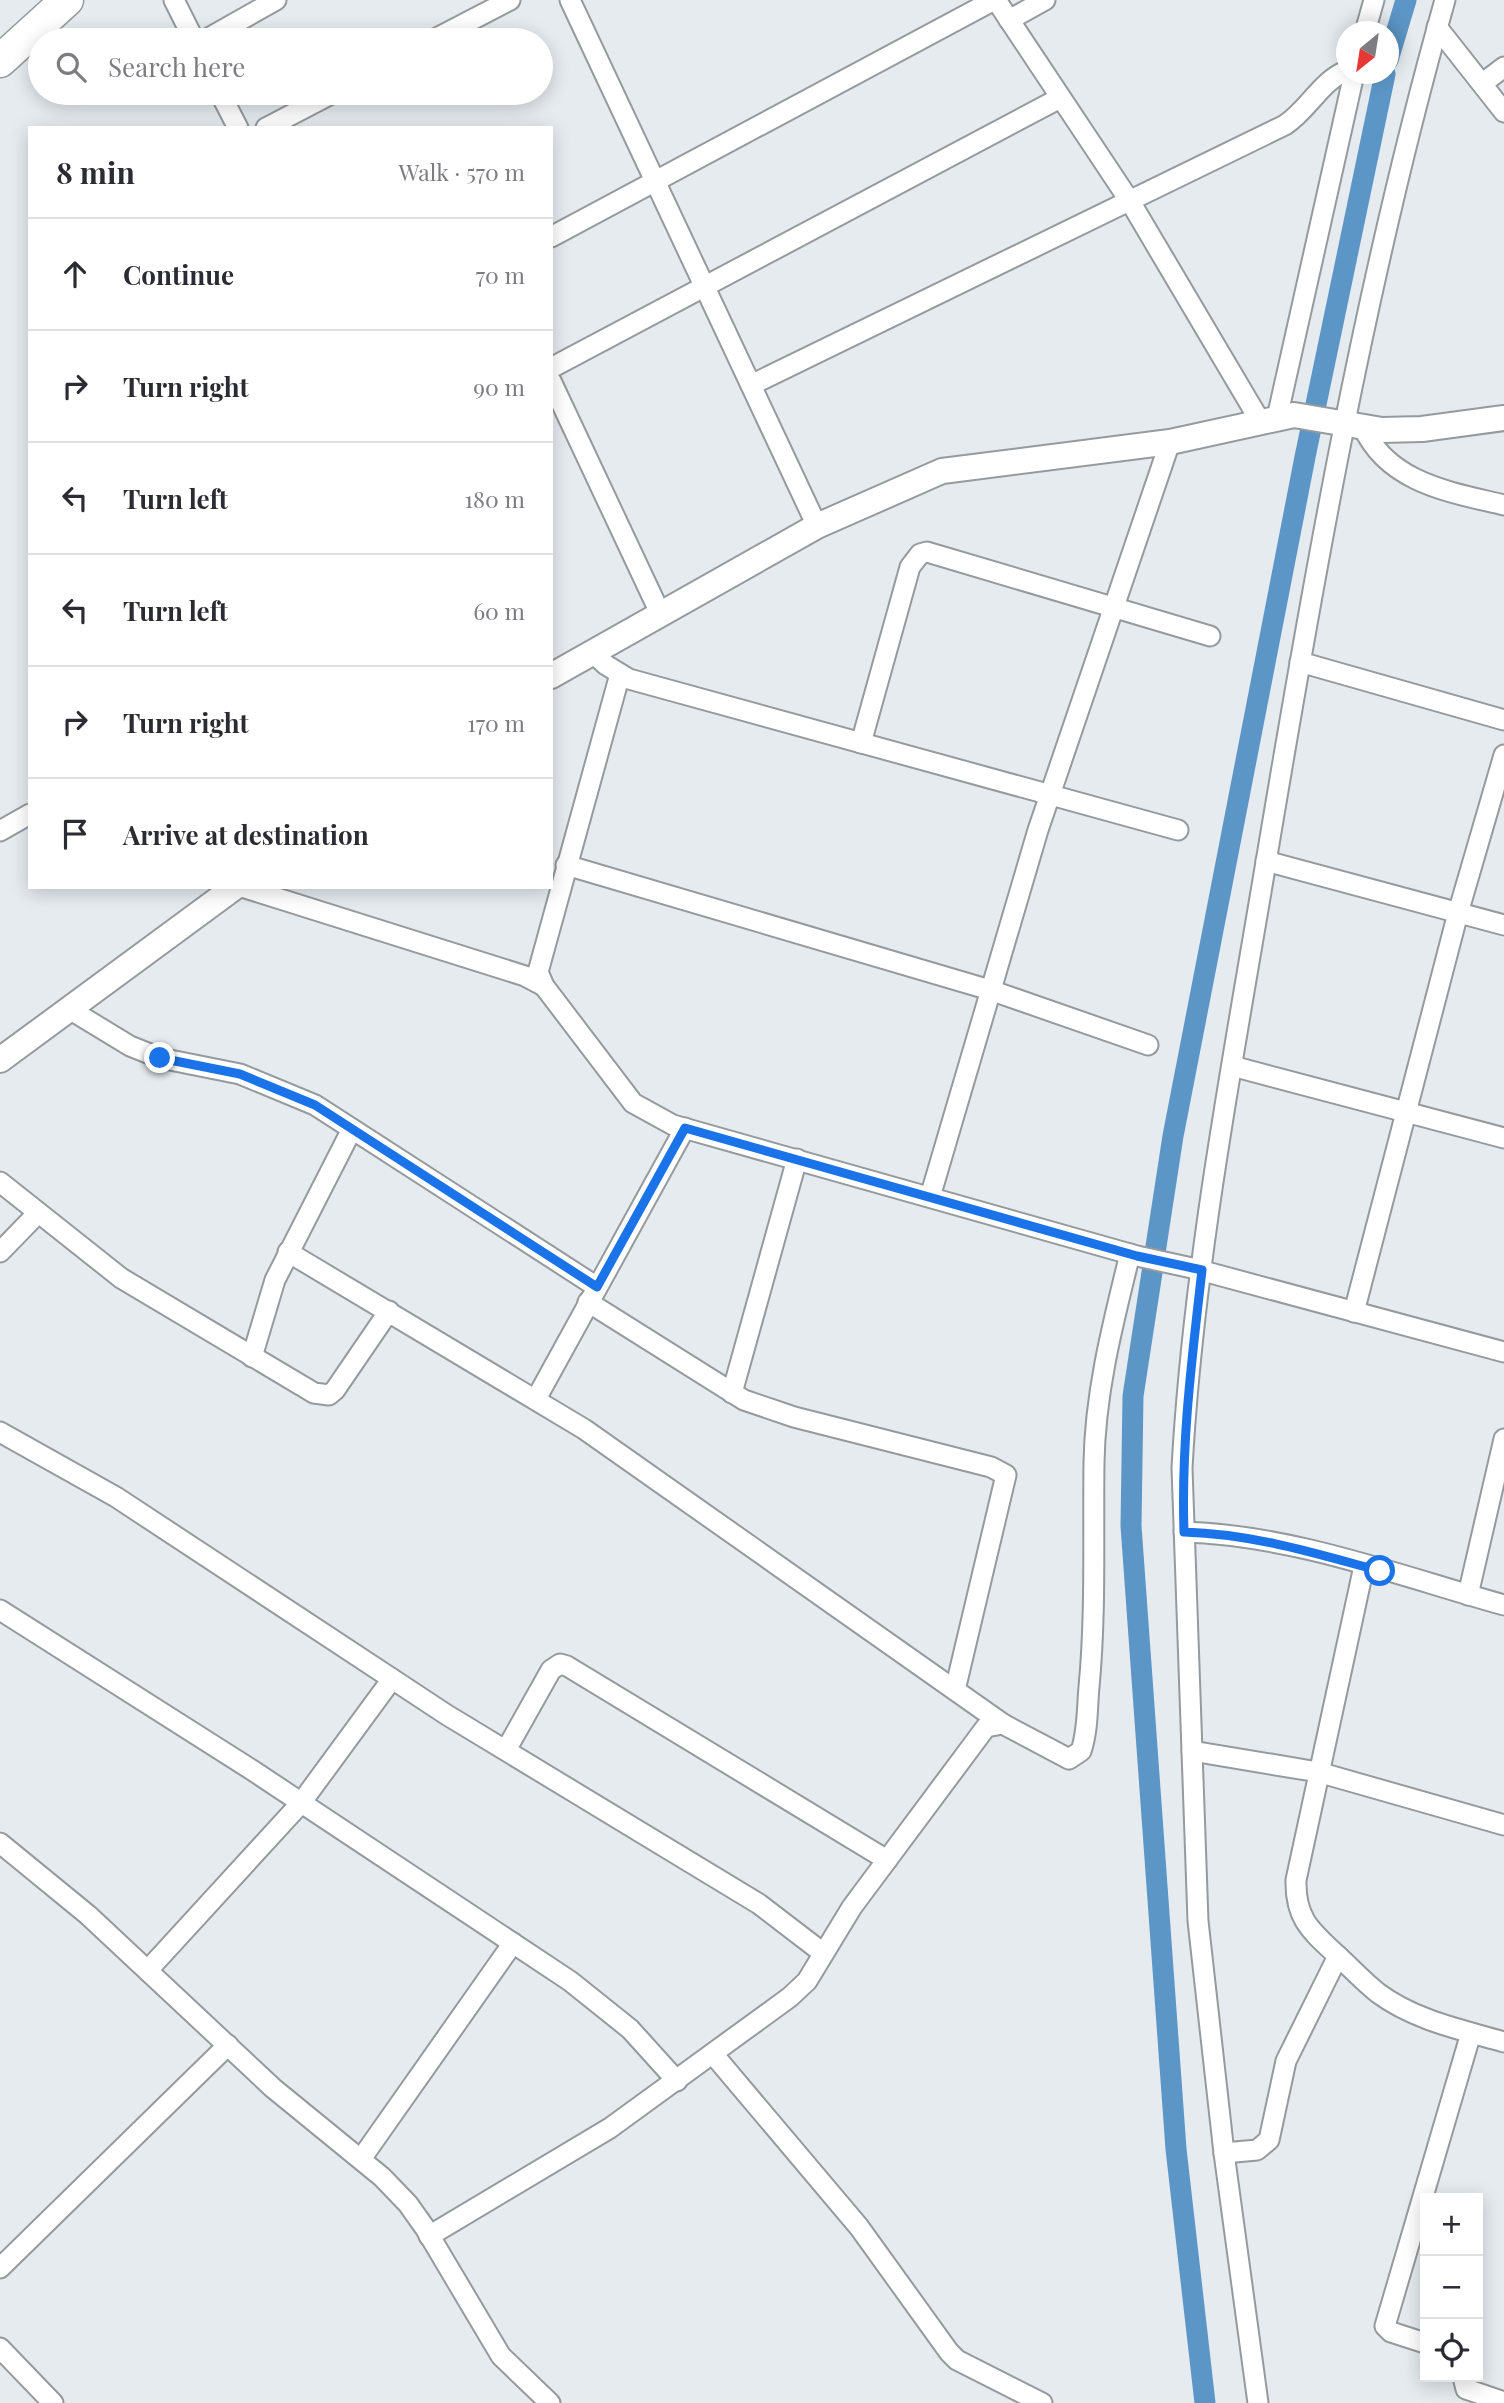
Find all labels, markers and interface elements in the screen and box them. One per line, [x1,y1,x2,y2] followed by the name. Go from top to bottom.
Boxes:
[1336,21,1399,84] north arrow
[28,28,553,105] search box
[52,48,90,86] icon: search
[108,49,245,84] text: Search here
[56,152,135,192] text: 8 min
[399,156,525,187] text: Walk · 570 m
[56,255,94,293] icon: ahead
[123,257,234,292] text: Continue
[476,259,525,290] text: 70 m
[56,367,94,405] icon: right
[123,369,249,404] text: Turn right
[473,371,525,402] text: 90 m
[56,479,94,517] icon: left
[123,481,228,516] text: Turn left
[465,483,525,514] text: 180 m
[56,591,94,629] icon: left
[123,593,228,628] text: Turn left
[473,595,525,626] text: 60 m
[56,703,94,741] icon: right
[123,705,249,740] text: Turn right
[467,707,525,738] text: 170 m
[56,815,94,853] icon: arrive
[123,817,369,852] text: Arrive at destination
[144,1042,175,1073] route end
[1364,1555,1395,1586] route start
[1420,2193,1483,2382] map controls
[1420,2193,1483,2256] button: +
[1420,2256,1483,2319] button: −
[1420,2319,1483,2382] button: locate

